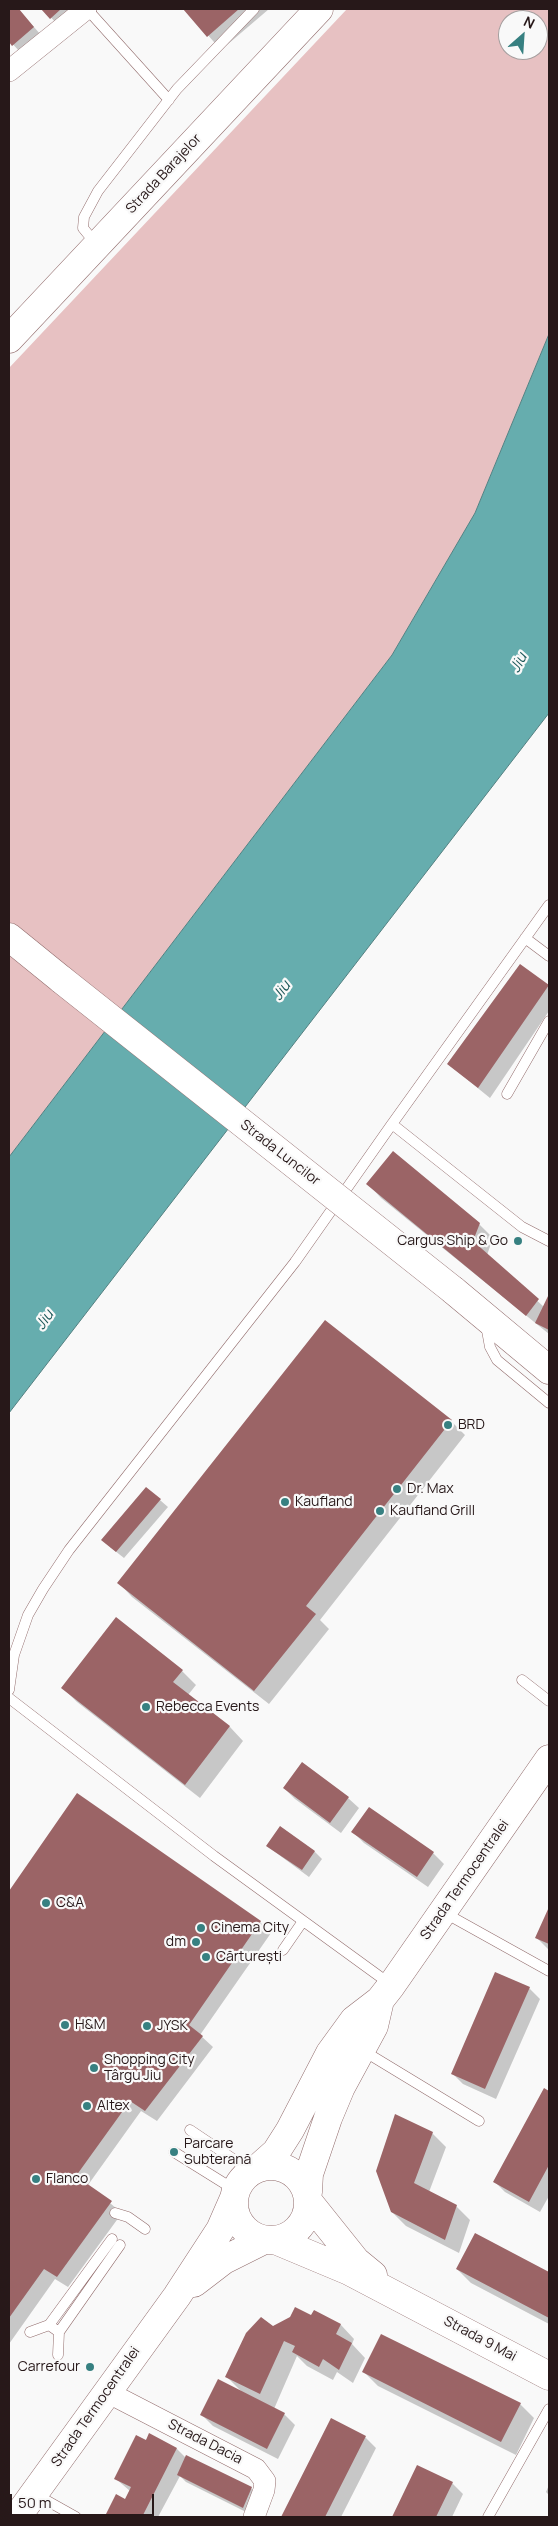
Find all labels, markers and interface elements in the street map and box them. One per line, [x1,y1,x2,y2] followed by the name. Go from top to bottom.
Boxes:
[498,10,548,60] north arrow
[521,11,538,33] text: N
[123,131,205,217] street label: Strada Barajelor
[507,650,531,676] water label: Jiu
[269,978,295,1004] water label: Jiu
[237,1117,323,1189] street label: Strada Luncilor
[397,1233,508,1249] place label: Cargus Ship & Go
[512,1235,524,1247] marker: Cargus Ship & Go
[32,1307,58,1333] water label: Jiu
[458,1417,485,1433] place label: BRD
[442,1419,454,1431] marker: BRD
[407,1481,454,1497] place label: Dr. Max
[391,1483,403,1495] marker: Dr. Max
[295,1494,352,1510] place label: Kaufland
[279,1496,291,1508] marker: Kaufland
[390,1503,475,1519] place label: Kaufland Grill
[374,1505,386,1517] marker: Kaufland Grill
[156,1699,259,1715] place label: Rebecca Events
[140,1701,152,1713] marker: Rebecca Events
[417,1817,513,1943] street label: Strada Termocentralei
[56,1895,84,1911] place label: C&A
[40,1897,52,1909] marker: C&A
[211,1920,289,1936] place label: Cinema City
[195,1922,207,1934] marker: Cinema City
[166,1934,186,1950] place label: dm
[190,1936,202,1948] marker: dm
[216,1949,282,1965] place label: Cărturești
[200,1951,212,1963] marker: Cărturești
[75,2017,105,2033] place label: H&M
[157,2018,188,2034] place label: JYSK
[59,2019,71,2031] marker: H&M
[141,2020,153,2032] marker: JYSK
[104,2052,195,2084] place label: Shopping City Târgu Jiu
[88,2062,100,2074] marker: Shopping City Târgu Jiu
[97,2098,130,2114] place label: Altex
[81,2100,93,2112] marker: Altex
[184,2136,251,2168] place label: Parcare Subterană
[168,2146,180,2158] marker: Parcare Subterană
[46,2171,88,2187] place label: Flanco
[30,2173,42,2185] marker: Flanco
[441,2313,519,2365] street label: Strada 9 Mai
[48,2344,144,2470] street label: Strada Termocentralei
[18,2359,80,2375] place label: Carrefour
[84,2361,96,2373] marker: Carrefour
[165,2416,245,2468] street label: Strada Dacia
[12,2484,156,2516] scale bar
[18,2492,52,2513] text: 50 m

